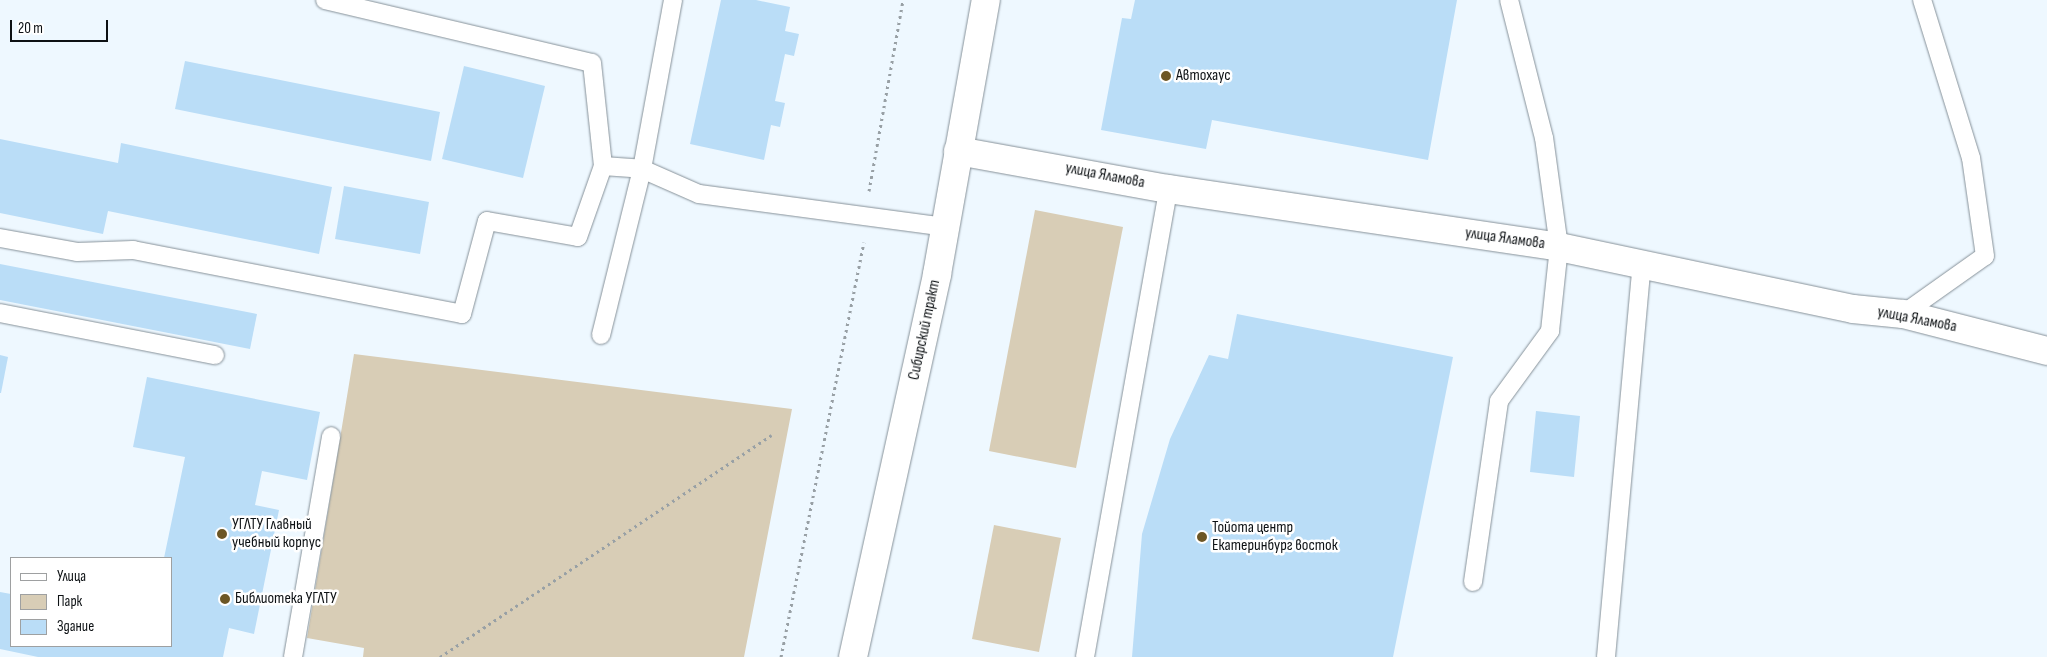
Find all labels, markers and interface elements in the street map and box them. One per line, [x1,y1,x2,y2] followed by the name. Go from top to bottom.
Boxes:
[12,10,110,42] scale bar
[18,19,43,38] text: 20 m
[1176,66,1231,86] place label: Автохаус
[1160,70,1172,82] marker: Автохаус
[1064,159,1146,193] street label: улица Яламова
[1464,224,1546,254] street label: улица Яламова
[905,278,945,382] street label: Сибирский тракт
[1876,303,1958,337] street label: улица Яламова
[232,515,321,553] place label: УГЛТУ Главный учебный корпус
[1212,518,1338,556] place label: Тойота центр Екатеринбург восток
[216,528,228,540] marker: УГЛТУ Главный учебный корпус
[1196,531,1208,543] marker: Тойота центр Екатеринбург восток
[10,557,172,647] legend
[57,567,86,586] text: Улица
[235,589,337,609] place label: Библиотека УГЛТУ
[57,592,82,611] text: Парк
[219,593,231,605] marker: Библиотека УГЛТУ
[57,617,94,636] text: Здание

